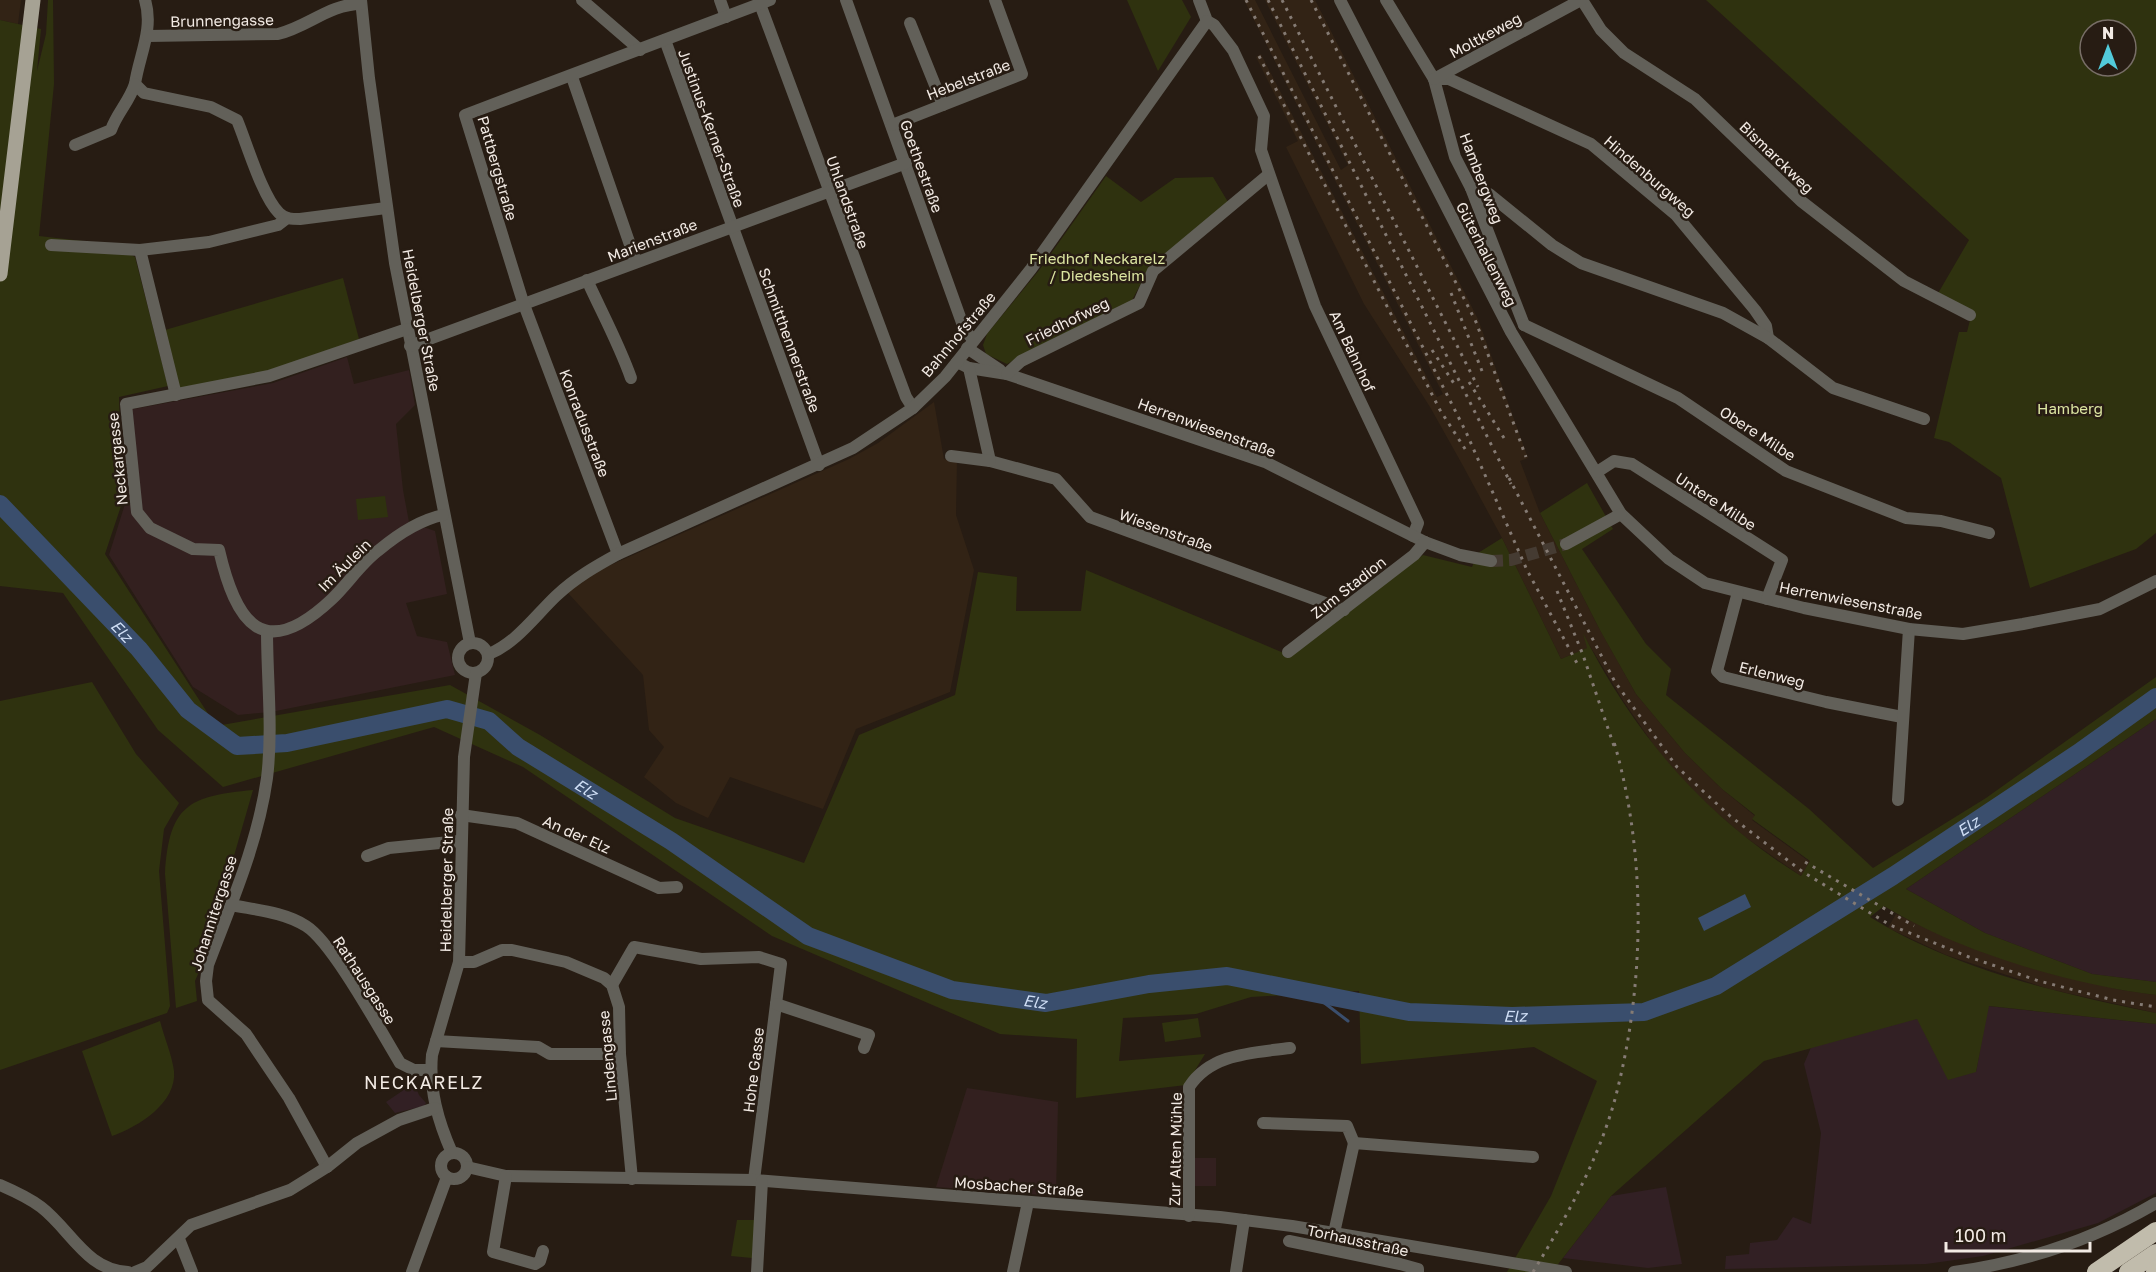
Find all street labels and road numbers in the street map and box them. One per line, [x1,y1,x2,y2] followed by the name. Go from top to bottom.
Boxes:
[1446,8,1524,62] street label: Moltkeweg
[170,10,274,30] street label: Brunnengasse
[675,46,749,210] street label: Justinus-Kerner-Straße
[924,55,1013,103] street label: Hebelstraße
[474,113,522,223] street label: Pattbergstraße
[897,117,947,215] street label: Goethestraße
[1736,117,1818,197] street label: Bismarckweg
[1456,130,1508,226] street label: Hambergweg
[1601,131,1699,221] street label: Hindenburgweg
[823,153,873,251] street label: Uhlandstraße
[1453,199,1521,309] street label: Güterhallenweg
[605,215,700,265] street label: Marienstraße
[399,247,445,393] street label: Heidelberger Straße
[755,265,825,415] street label: Schmitthennerstraße
[917,287,999,380] street label: Bahnhofstraße
[1022,293,1112,349] street label: Friedhofweg
[1326,307,1380,395] street label: Am Bahnhof
[556,366,614,480] street label: Konradusstraße
[1135,394,1279,460] street label: Herrenwiesenstraße
[1717,402,1800,464] street label: Obere Milbe
[103,411,131,506] street label: Neckargasse
[1672,468,1760,534] street label: Untere Milbe
[1117,505,1216,555] street label: Wiesenstraße
[314,535,374,595] street label: Im Äulein
[1307,552,1389,622] street label: Zum Stadion
[1778,577,1925,623] street label: Herrenwiesenstraße
[1737,657,1807,691] street label: Erlenweg
[436,807,456,953] street label: Heidelberger Straße
[540,811,614,857] street label: An der Elz
[186,853,240,973] street label: Johannitergasse
[330,933,400,1028] street label: Rathausgasse
[594,1009,620,1102] street label: Lindengasse
[739,1026,767,1114] street label: Hohe Gasse
[1165,1092,1185,1206] street label: Zur Alten Mühle
[953,1172,1085,1200] street label: Mosbacher Straße
[1306,1220,1411,1260] street label: Torhausstraße

